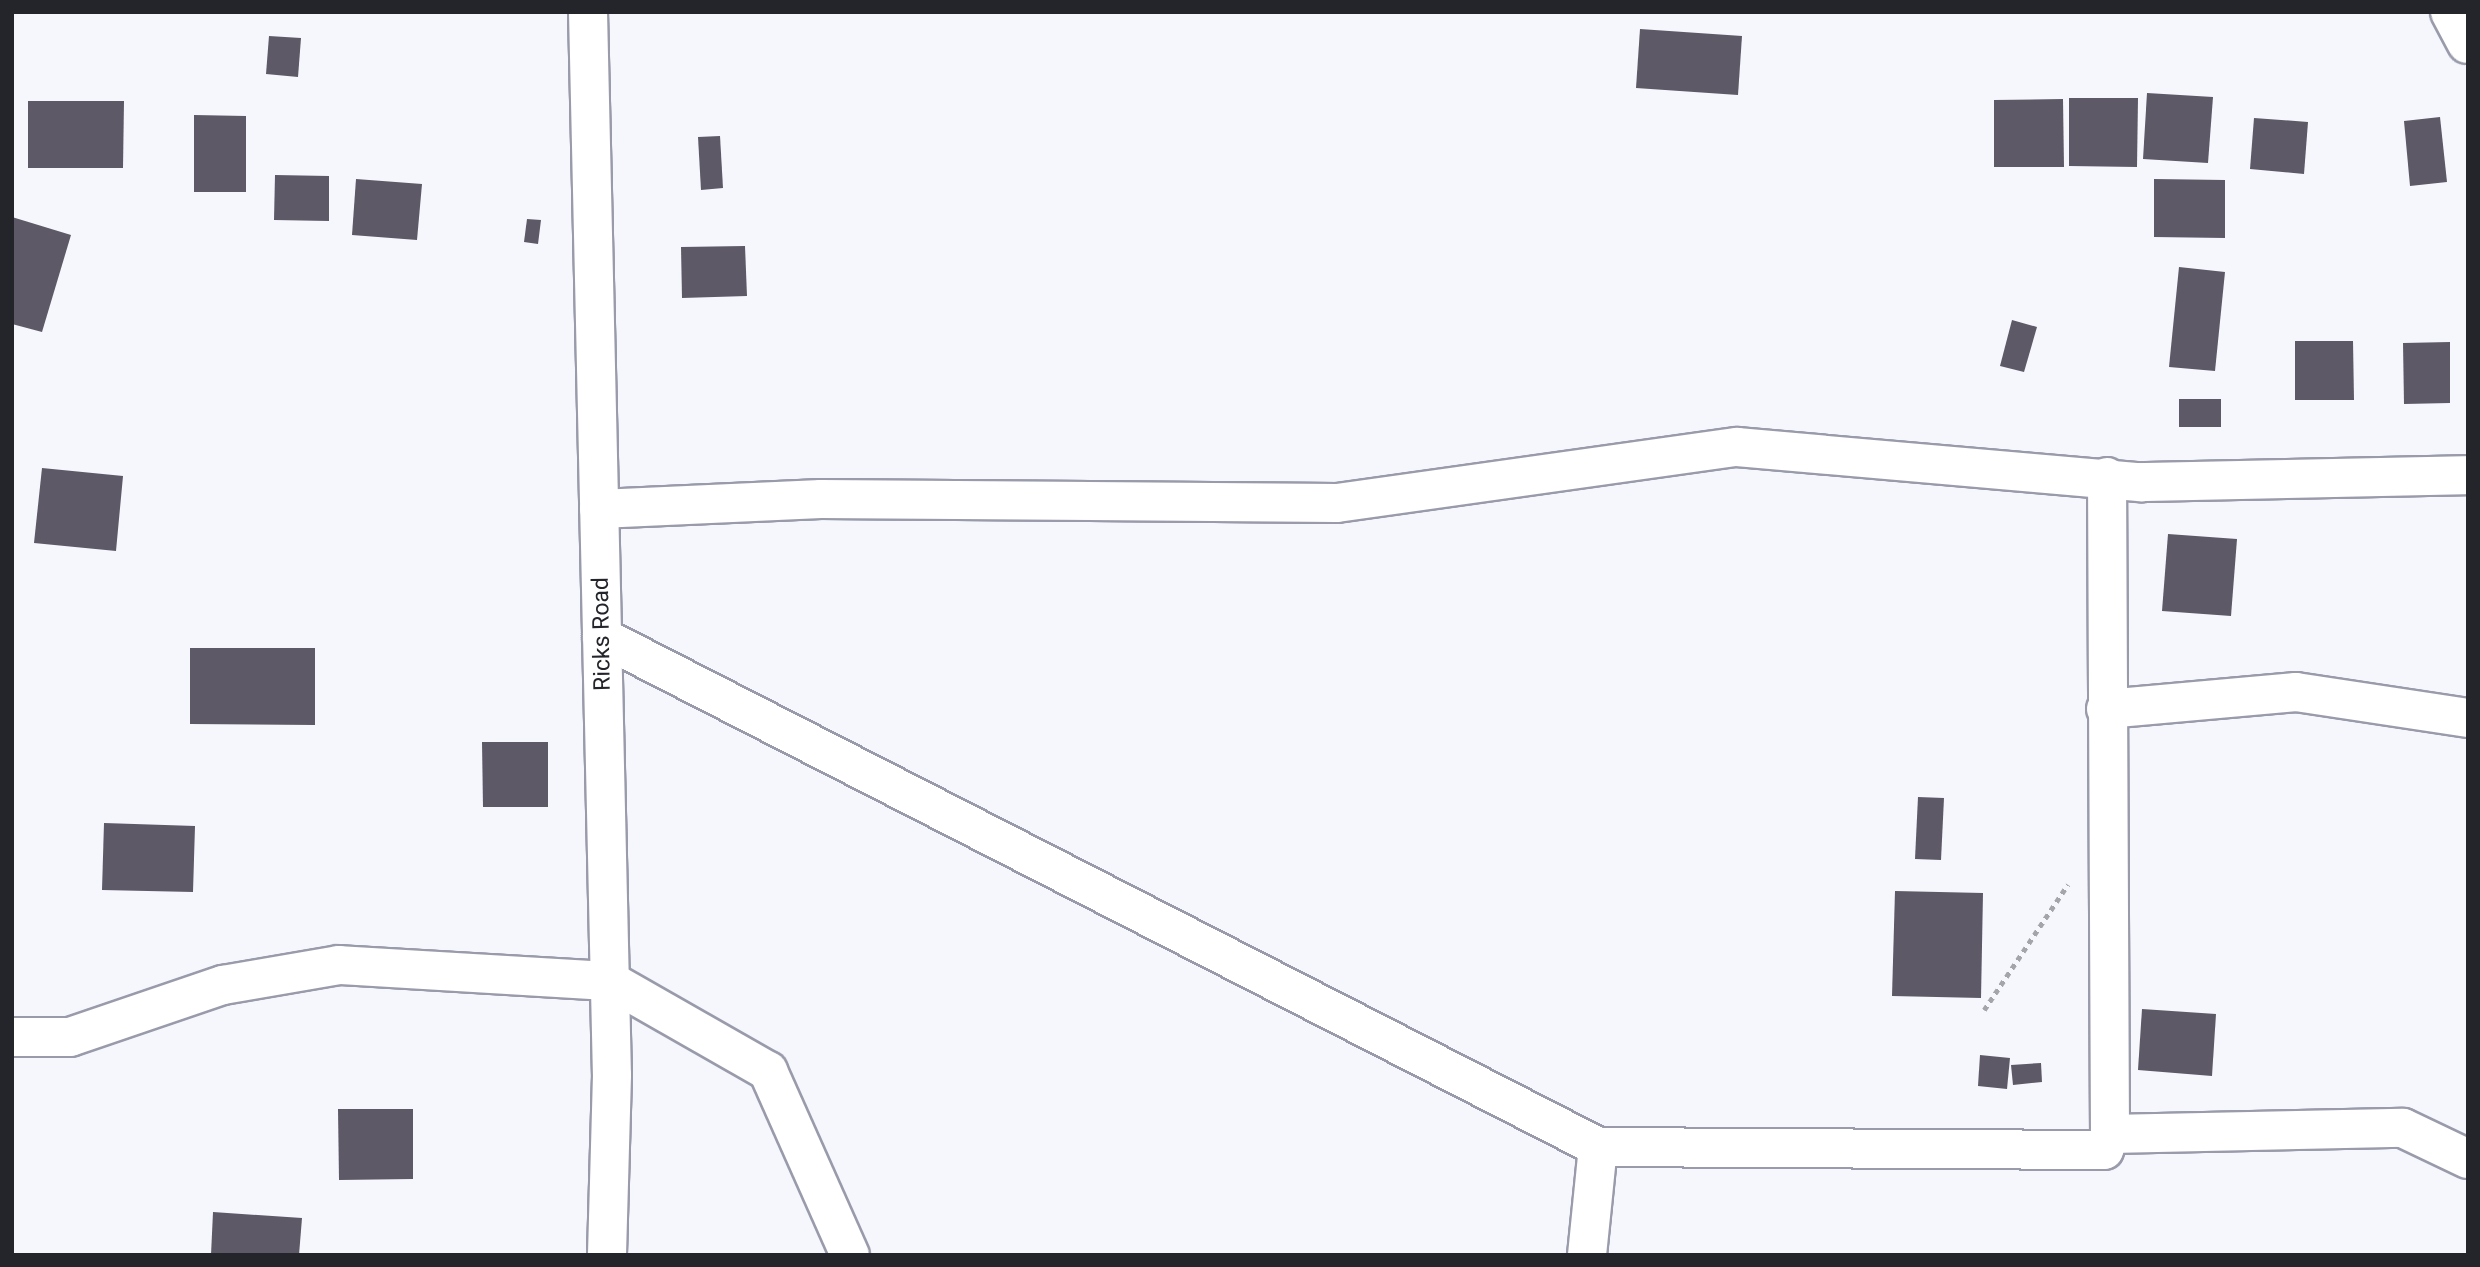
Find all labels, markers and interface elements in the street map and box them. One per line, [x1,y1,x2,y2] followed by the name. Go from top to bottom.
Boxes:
[587,577,617,691] street label: Ricks Road

